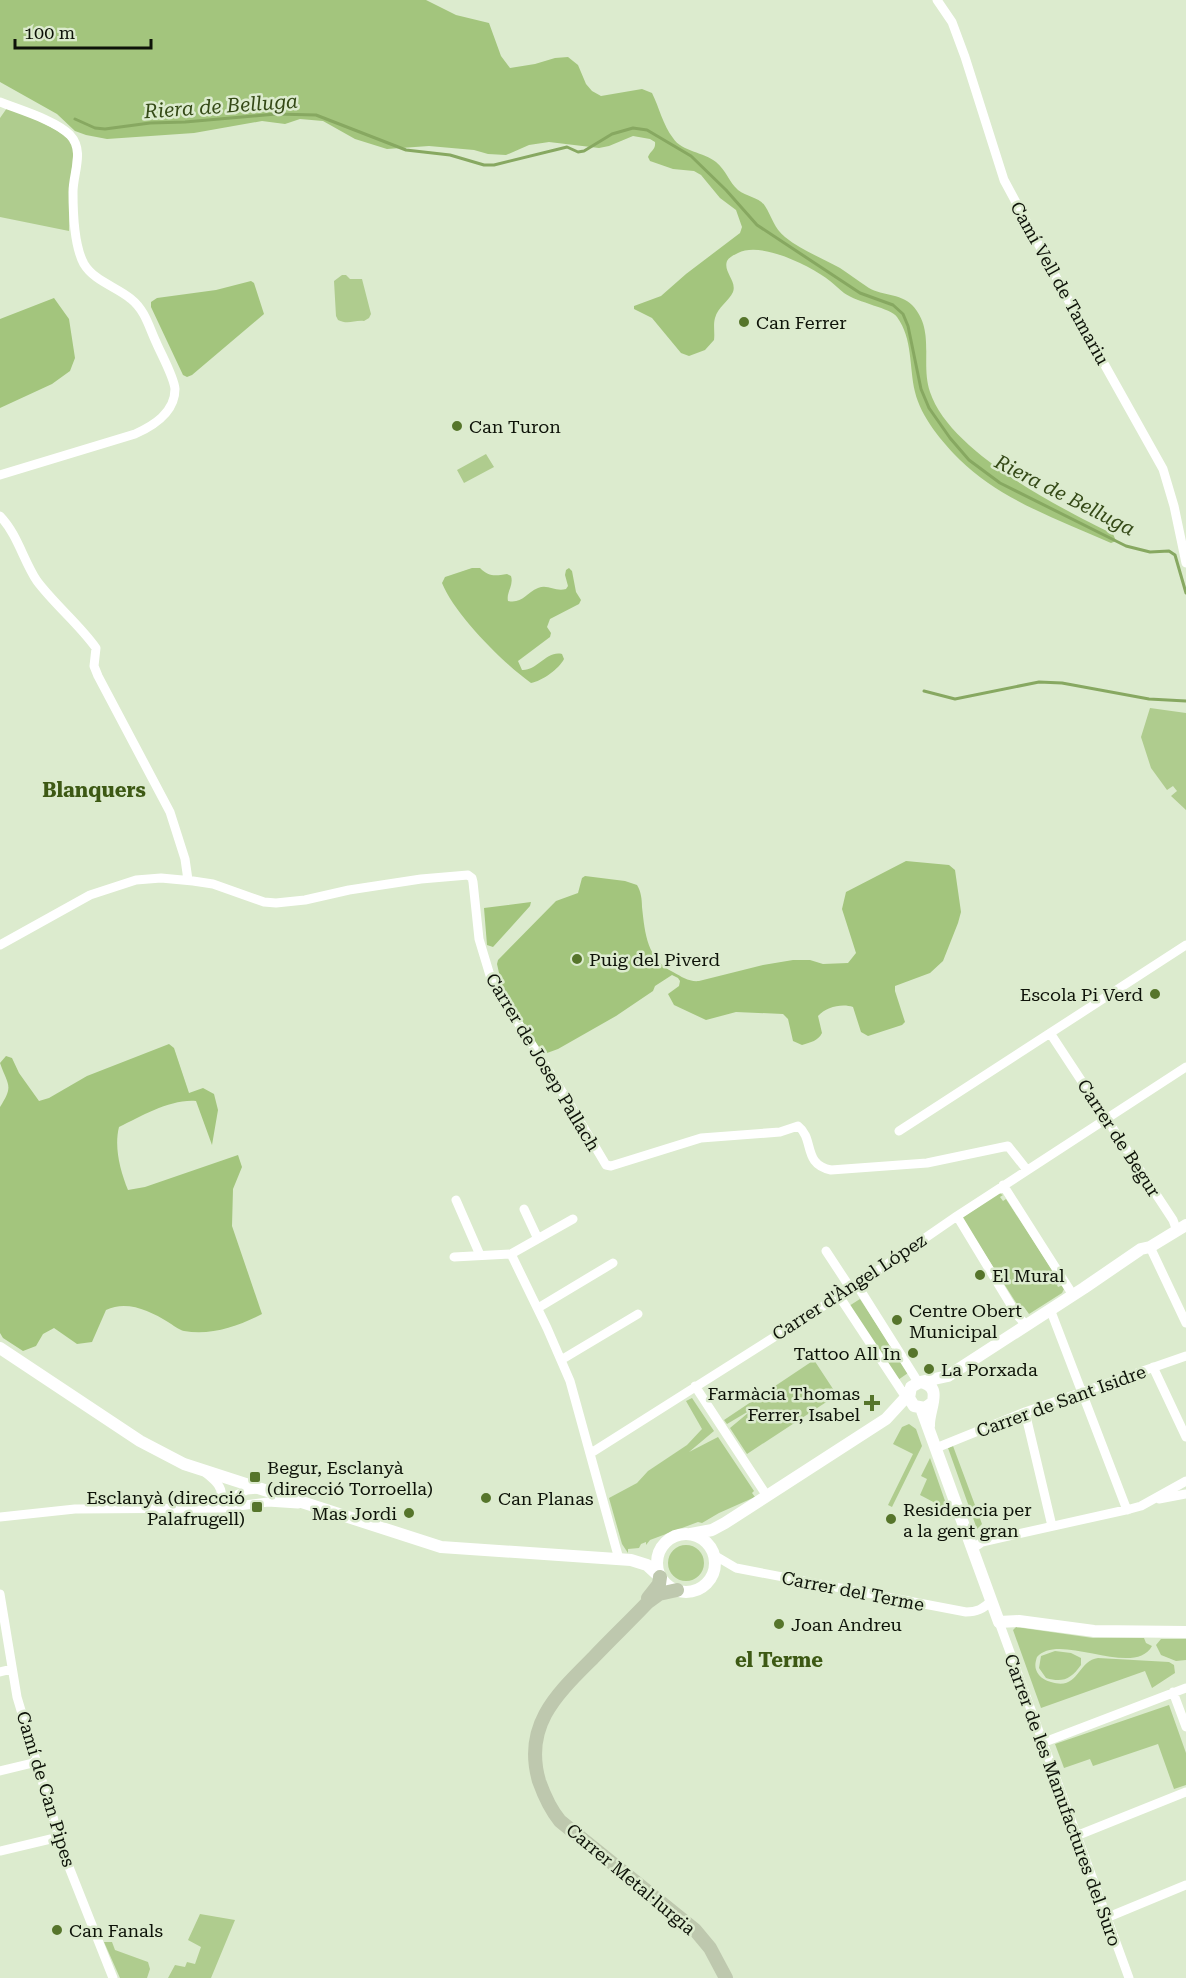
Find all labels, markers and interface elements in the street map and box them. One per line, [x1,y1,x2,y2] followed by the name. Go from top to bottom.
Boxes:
[15,12,152,50] scale bar
[24,22,75,43] text: 100 m
[142,89,299,123] water label: Riera de Belluga
[1006,198,1114,368] street label: Camí Vell de Tamariu
[756,312,847,333] place label: Can Ferrer
[737,315,751,329] marker: Can Ferrer
[469,416,561,437] place label: Can Turon
[450,419,464,433] marker: Can Turon
[990,449,1139,541] water label: Riera de Belluga
[42,778,146,802] district label: Blanquers
[589,949,720,970] place label: Puig del Piverd
[570,952,584,966] marker: Puig del Piverd
[481,969,605,1155] street label: Carrer de Josep Pallach
[1020,984,1143,1005] place label: Escola Pi Verd
[1148,987,1162,1001] marker: Escola Pi Verd
[1073,1075,1165,1201] street label: Carrer de Begur
[768,1229,930,1345] street label: Carrer d'Àngel López
[992,1265,1065,1286] place label: El Mural
[973,1268,987,1282] marker: El Mural
[909,1300,1022,1342] place label: Centre Obert Municipal
[890,1313,904,1327] marker: Centre Obert Municipal
[794,1343,901,1364] place label: Tattoo All In
[906,1346,920,1360] marker: Tattoo All In
[941,1359,1038,1380] place label: La Porxada
[973,1361,1149,1441] street label: Carrer de Sant Isidre
[922,1362,936,1376] marker: La Porxada
[707,1383,860,1425] place label: Farmàcia Thomas Ferrer, Isabel
[865,1396,879,1410] marker: Farmàcia Thomas Ferrer, Isabel
[267,1457,433,1499] place label: Begur, Esclanyà (direcció Torroella)
[248,1470,262,1484] marker: Begur, Esclanyà (direcció Torroella)
[86,1487,245,1529] place label: Esclanyà (direcció Palafrugell)
[498,1488,594,1509] place label: Can Planas
[479,1491,493,1505] marker: Can Planas
[903,1499,1032,1541] place label: Residencia per a la gent gran
[250,1500,264,1514] marker: Esclanyà (direcció Palafrugell)
[312,1503,397,1524] place label: Mas Jordi
[402,1506,416,1520] marker: Mas Jordi
[884,1512,898,1526] marker: Residencia per a la gent gran
[780,1567,926,1615] street label: Carrer del Terme
[791,1614,902,1635] place label: Joan Andreu
[772,1617,786,1631] marker: Joan Andreu
[735,1648,823,1672] district label: el Terme
[1000,1651,1126,1949] street label: Carrer de les Manufactures del Suro
[12,1709,80,1869] street label: Camí de Can Pipes
[562,1819,700,1939] street label: Carrer Metal·lurgia
[69,1920,163,1941] place label: Can Fanals
[50,1923,64,1937] marker: Can Fanals

